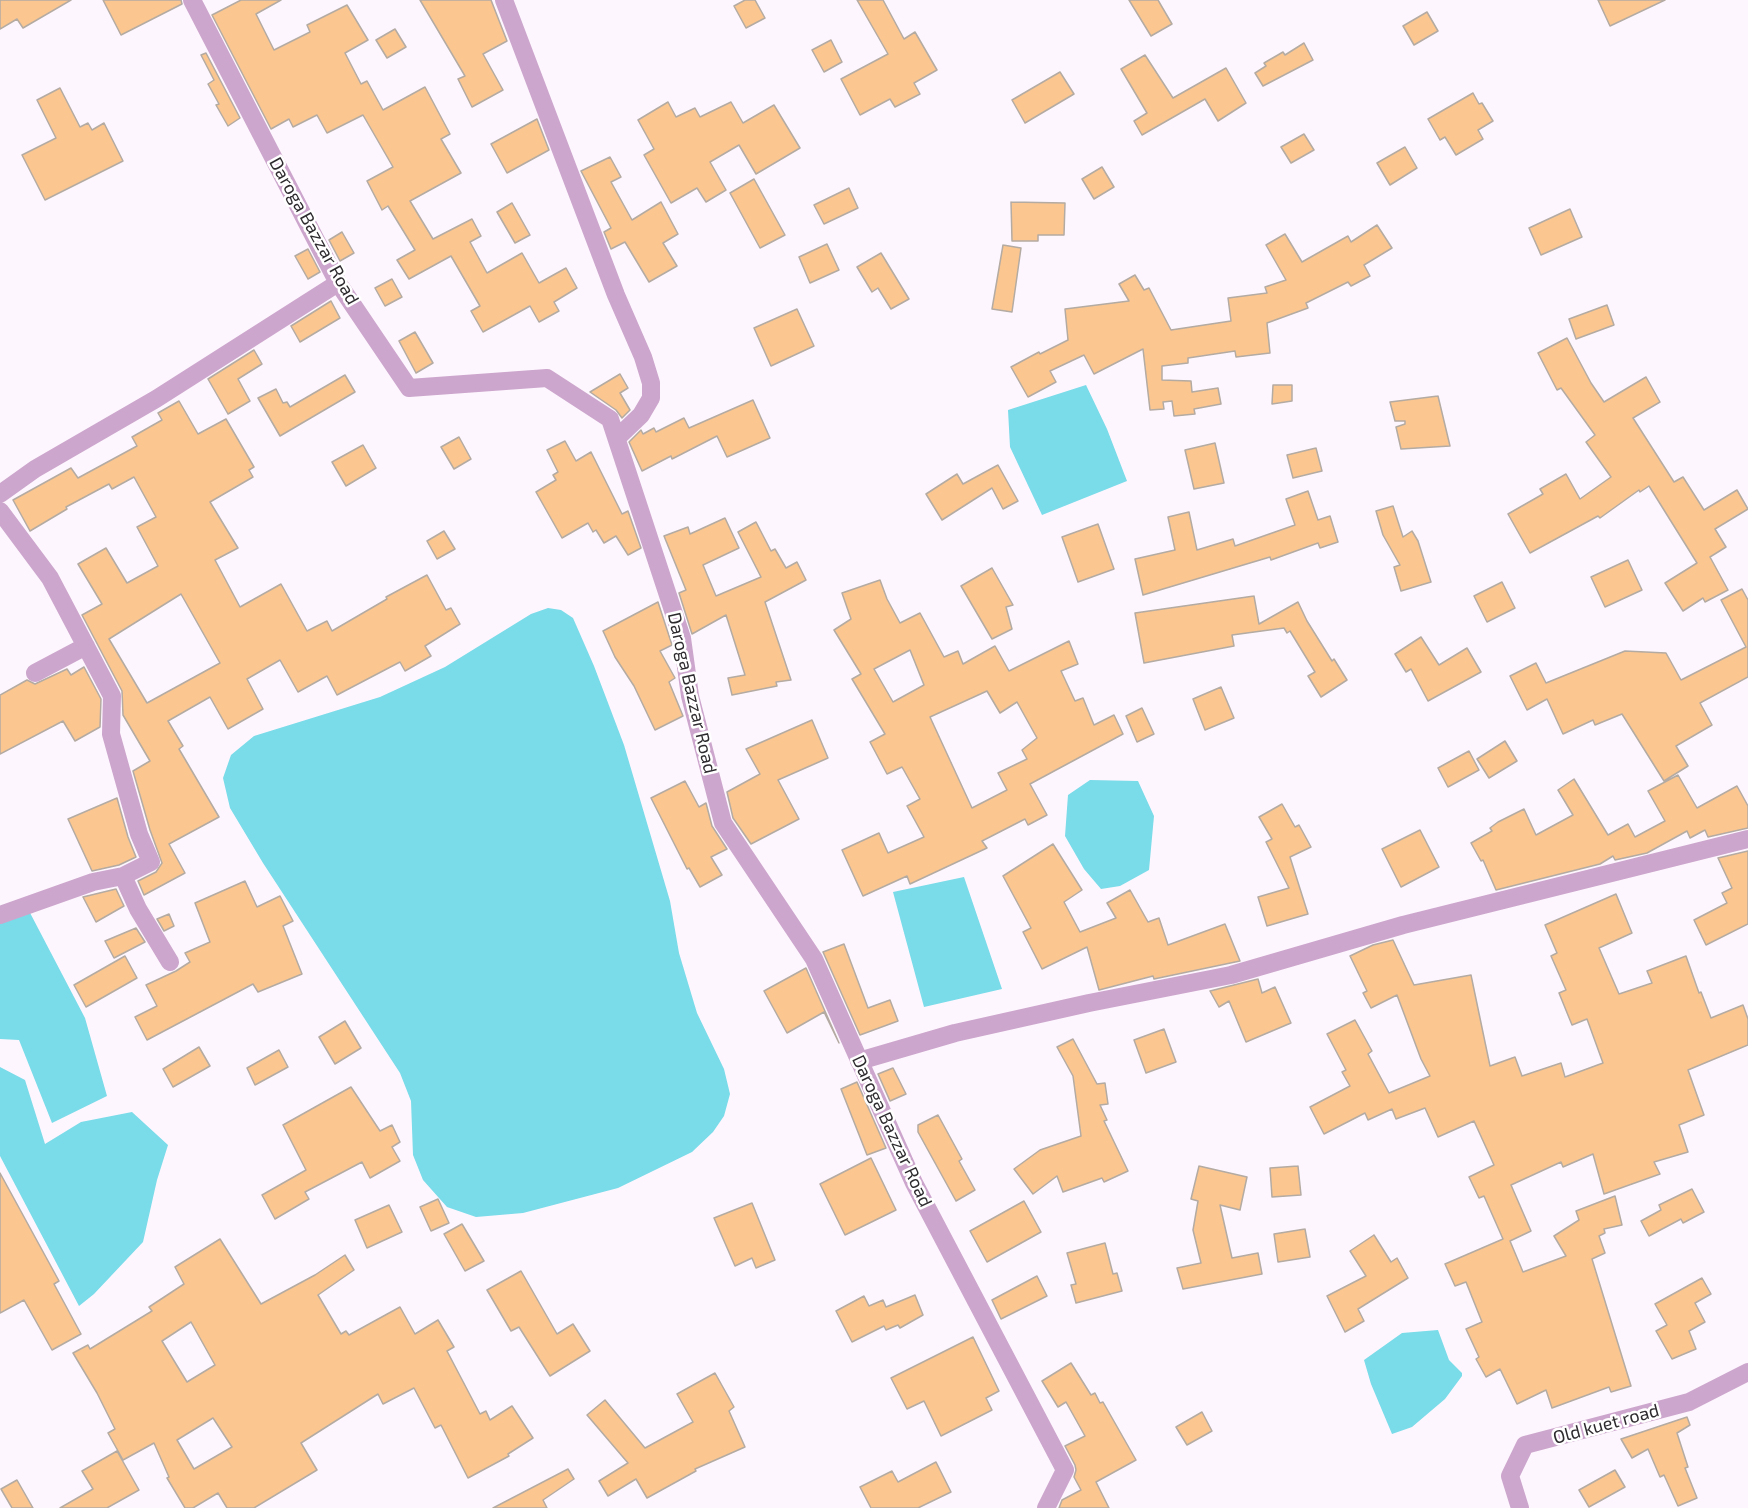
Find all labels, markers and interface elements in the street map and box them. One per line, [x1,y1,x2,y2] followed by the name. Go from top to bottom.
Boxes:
[265,154,363,308] street label: Daroga Bazzar Road
[663,610,721,776] street label: Daroga Bazzar Road
[847,1052,937,1210] street label: Daroga Bazzar Road
[1551,1399,1661,1449] street label: Old kuet road

